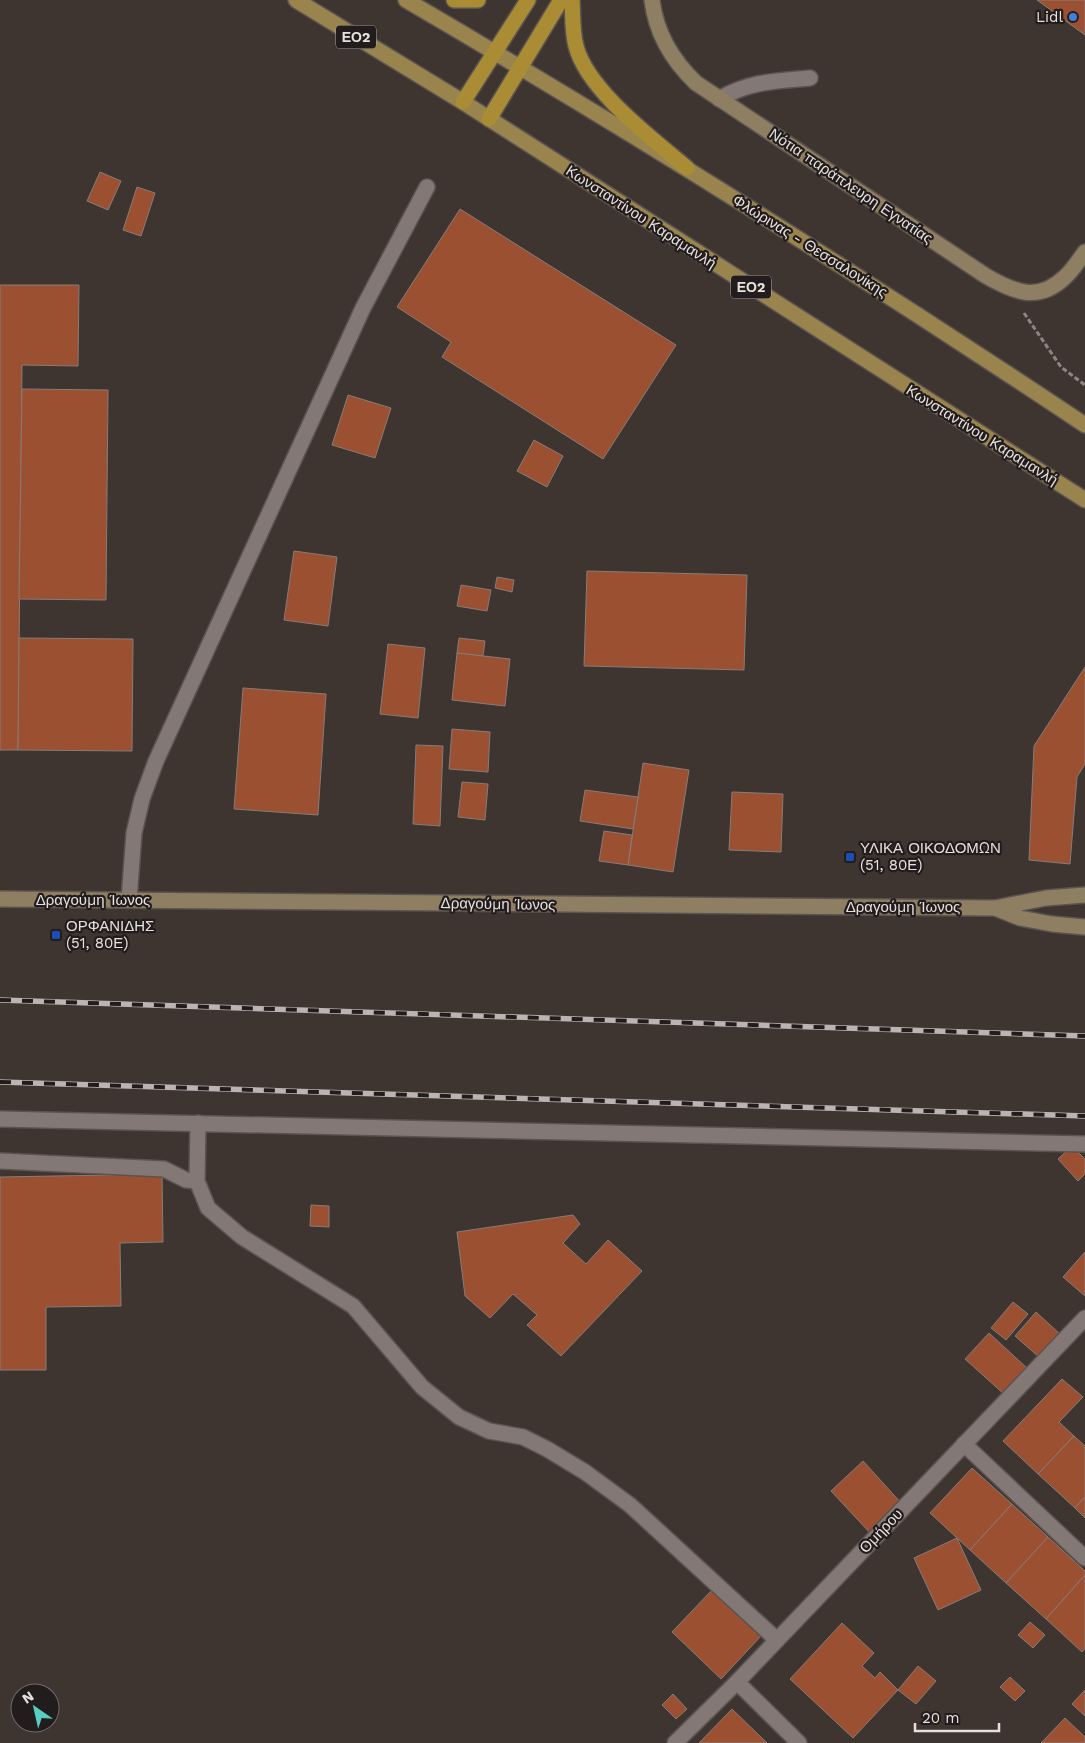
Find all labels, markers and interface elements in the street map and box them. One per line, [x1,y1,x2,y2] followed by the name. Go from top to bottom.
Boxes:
[1036,8,1063,26] place label: Lidl
[1067,11,1079,23] marker: Lidl
[336,26,376,48] road number: ΕΟ2
[766,125,936,247] street label: Νότια παράπλευρη Εγνατίας
[562,162,720,272] street label: Κωνσταντίνου Καραμανλή
[729,191,891,301] street label: Φλώρινας - Θεσσαλονίκης
[731,276,771,298] road number: ΕΟ2
[903,381,1061,489] street label: Κωνσταντίνου Καραμανλή
[860,839,1001,874] place label: ΥΛΙΚΑ ΟΙΚΟΔΟΜΩΝ (51, 80Ε)
[844,851,856,863] marker: ΥΛΙΚΑ ΟΙΚΟΔΟΜΩΝ (51, 80Ε)
[36,891,150,909] street label: Δραγούμη Ίωνος
[441,894,555,914] street label: Δραγούμη Ίωνος
[846,898,960,916] street label: Δραγούμη Ίωνος
[66,917,154,952] place label: ΟΡΦΑΝΙΔΗΣ (51, 80Ε)
[50,929,62,941] marker: ΟΡΦΑΝΙΔΗΣ (51, 80Ε)
[856,1505,906,1557] street label: Ομήρου
[10,1683,60,1733] north arrow
[19,1688,37,1707] text: N
[915,1700,999,1732] scale bar
[922,1709,960,1727] text: 20 m

